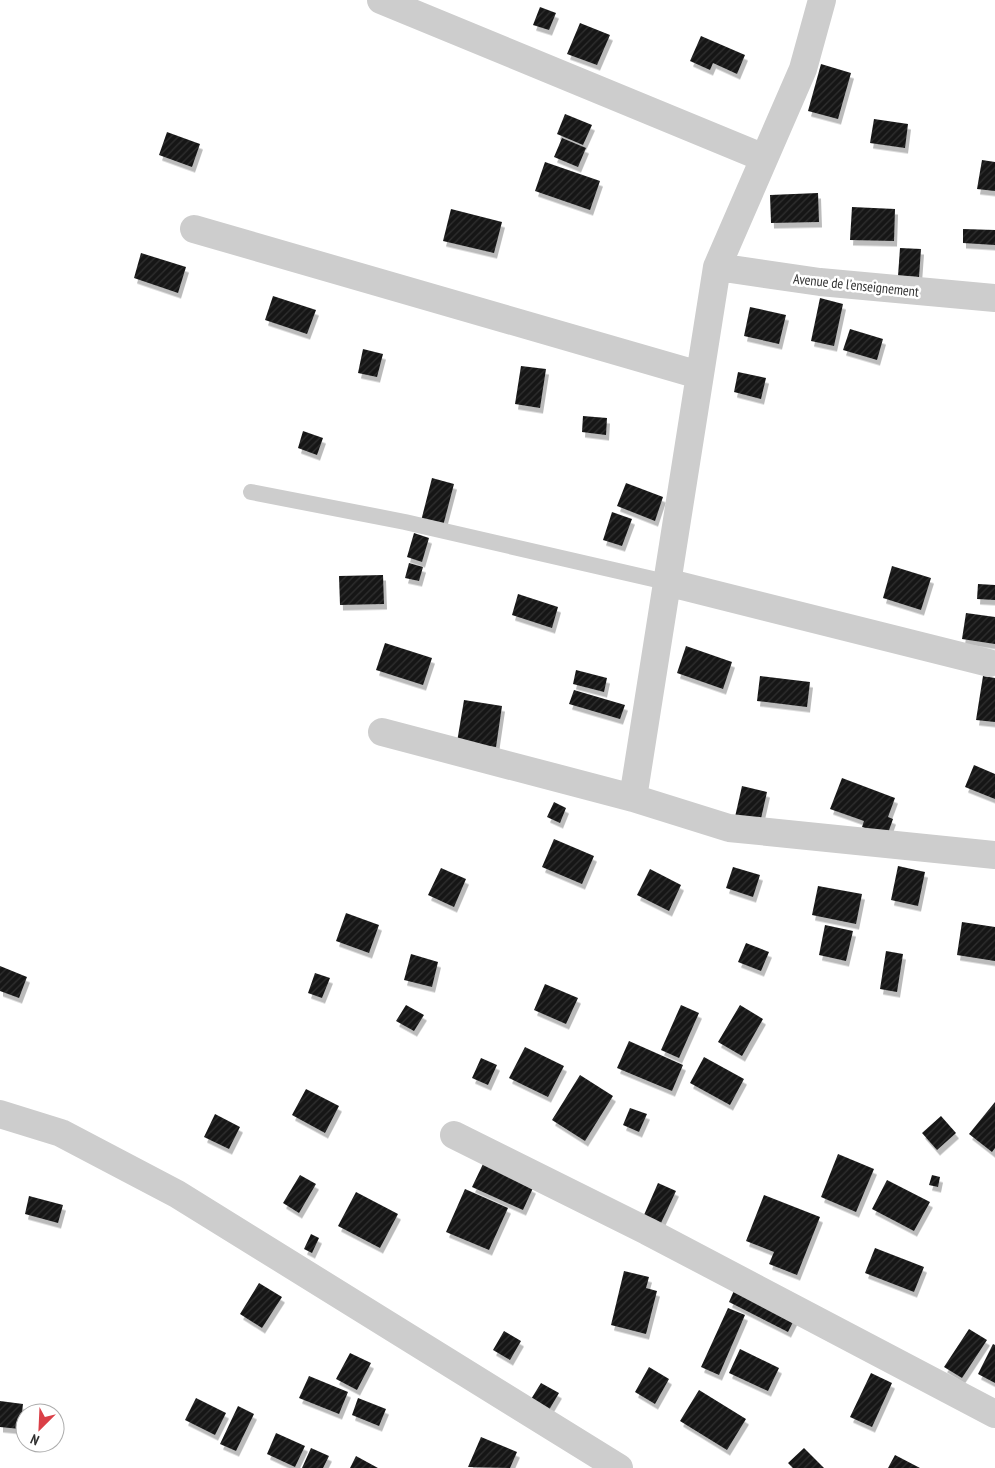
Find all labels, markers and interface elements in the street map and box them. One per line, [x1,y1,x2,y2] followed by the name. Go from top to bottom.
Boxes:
[792,269,920,301] street label: Avenue de l'enseignement
[15,1403,65,1453] north arrow
[28,1430,42,1450] text: N

